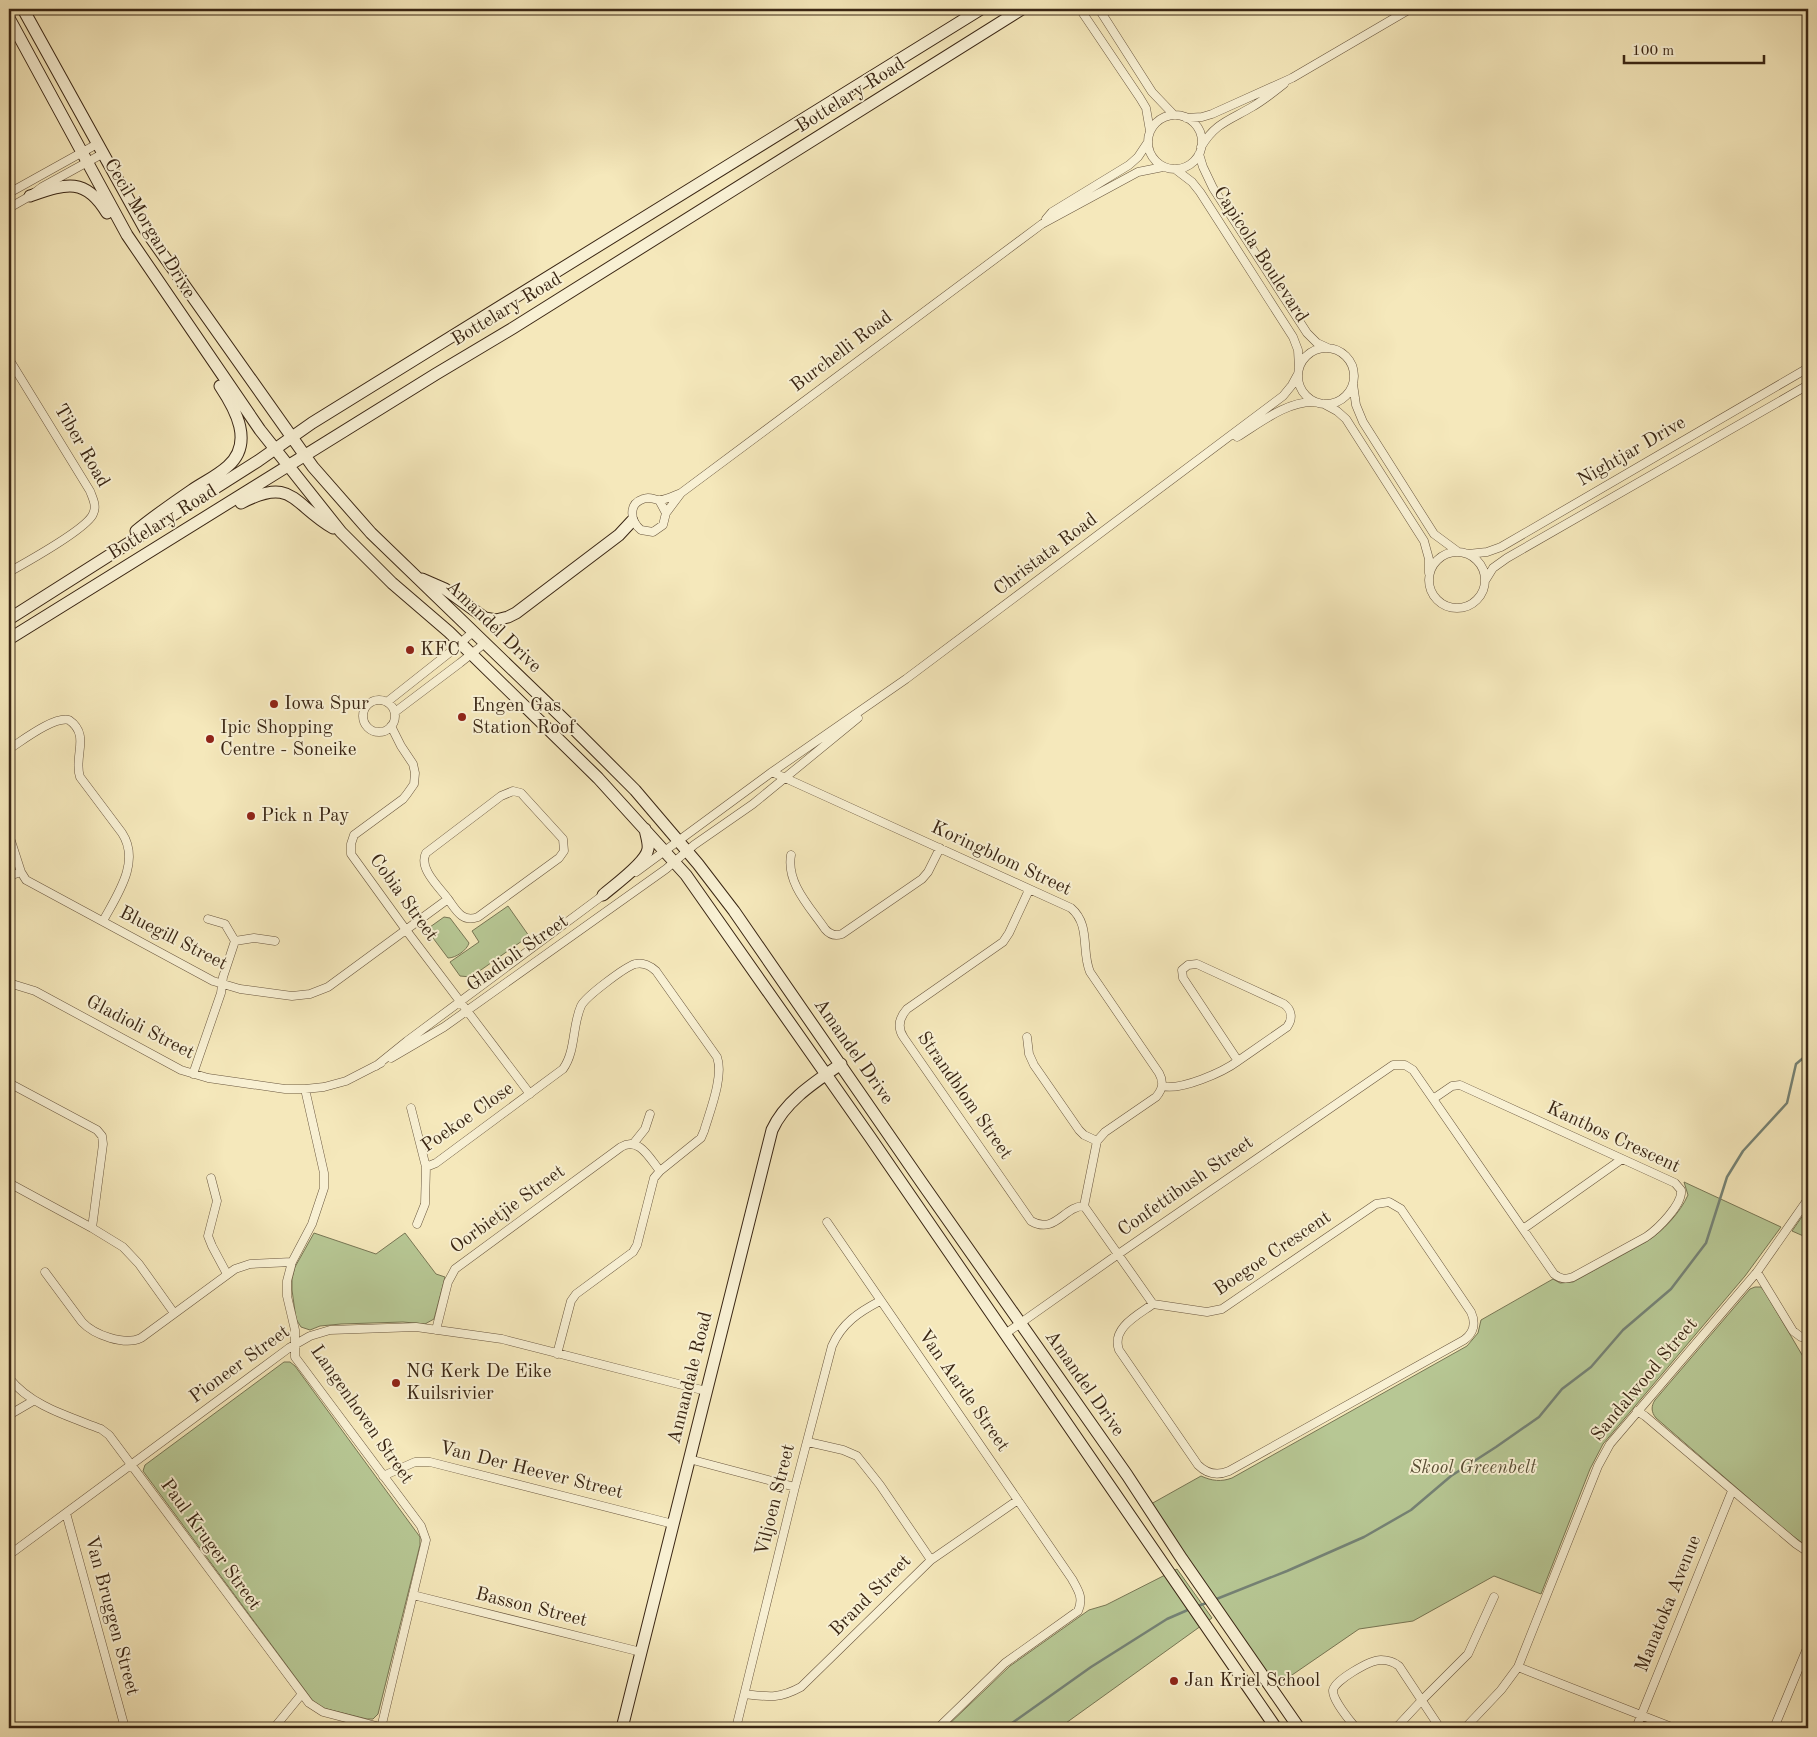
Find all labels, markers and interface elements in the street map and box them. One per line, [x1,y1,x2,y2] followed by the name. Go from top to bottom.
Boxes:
[1624,32,1764,64] scale bar
[1632,44,1674,59] text: 100 m
[793,55,909,137] street label: Bottelary Road
[100,156,198,302] street label: Cecil Morgan Drive
[1209,184,1311,326] street label: Capicola Boulevard
[449,270,565,350] street label: Bottelary Road
[788,308,896,396] street label: Burchelli Road
[50,401,112,491] street label: Tiber Road
[1575,413,1689,491] street label: Nightjar Drive
[105,482,221,564] street label: Bottelary Road
[991,510,1101,600] street label: Christata Road
[442,577,544,677] street label: Amandel Drive
[420,641,460,660] place label: KFC
[404,644,416,656] marker: KFC
[284,695,369,714] place label: Iowa Spur
[472,697,576,738] place label: Engen Gas Station Roof
[268,698,280,710] marker: Iowa Spur
[456,711,468,723] marker: Engen Gas Station Roof
[220,719,357,760] place label: Ipic Shopping Centre - Soneike
[204,733,216,745] marker: Ipic Shopping Centre - Soneike
[261,807,349,826] place label: Pick n Pay
[245,810,257,822] marker: Pick n Pay
[928,818,1074,900] street label: Koringblom Street
[365,851,441,945] street label: Cobia Street
[116,904,230,974] street label: Bluegill Street
[464,912,572,996] street label: Gladioli Street
[83,993,197,1063] street label: Gladioli Street
[810,996,896,1108] street label: Amandel Drive
[913,1029,1015,1163] street label: Strandblom Street
[418,1079,518,1157] street label: Poekoe Close
[1543,1099,1683,1177] street label: Kantbos Crescent
[1115,1133,1257,1241] street label: Confettibush Street
[447,1162,569,1258] street label: Oorbietjie Street
[1211,1208,1335,1300] street label: Boegoe Crescent
[665,1310,717,1446] street label: Annandale Road
[1588,1315,1702,1445] street label: Sandalwood Street
[186,1322,294,1408] street label: Pioneer Street
[914,1327,1012,1455] street label: Van Aarde Street
[1041,1328,1127,1440] street label: Amandel Drive
[306,1342,416,1488] street label: Langenhoven Street
[406,1363,551,1404] place label: NG Kerk De Eike Kuilsrivier
[390,1377,402,1389] marker: NG Kerk De Eike Kuilsrivier
[437,1439,625,1503] street label: Van Der Heever Street
[753,1442,799,1558] street label: Viljoen Street
[1410,1459,1537,1478] park label: Skool Greenbelt
[156,1476,264,1614] street label: Paul Kruger Street
[1633,1533,1705,1675] street label: Manatoka Avenue
[81,1534,141,1698] street label: Van Bruggen Street
[827,1552,915,1640] street label: Brand Street
[473,1585,589,1631] street label: Basson Street
[1184,1672,1320,1691] place label: Jan Kriel School
[1168,1675,1180,1687] marker: Jan Kriel School

